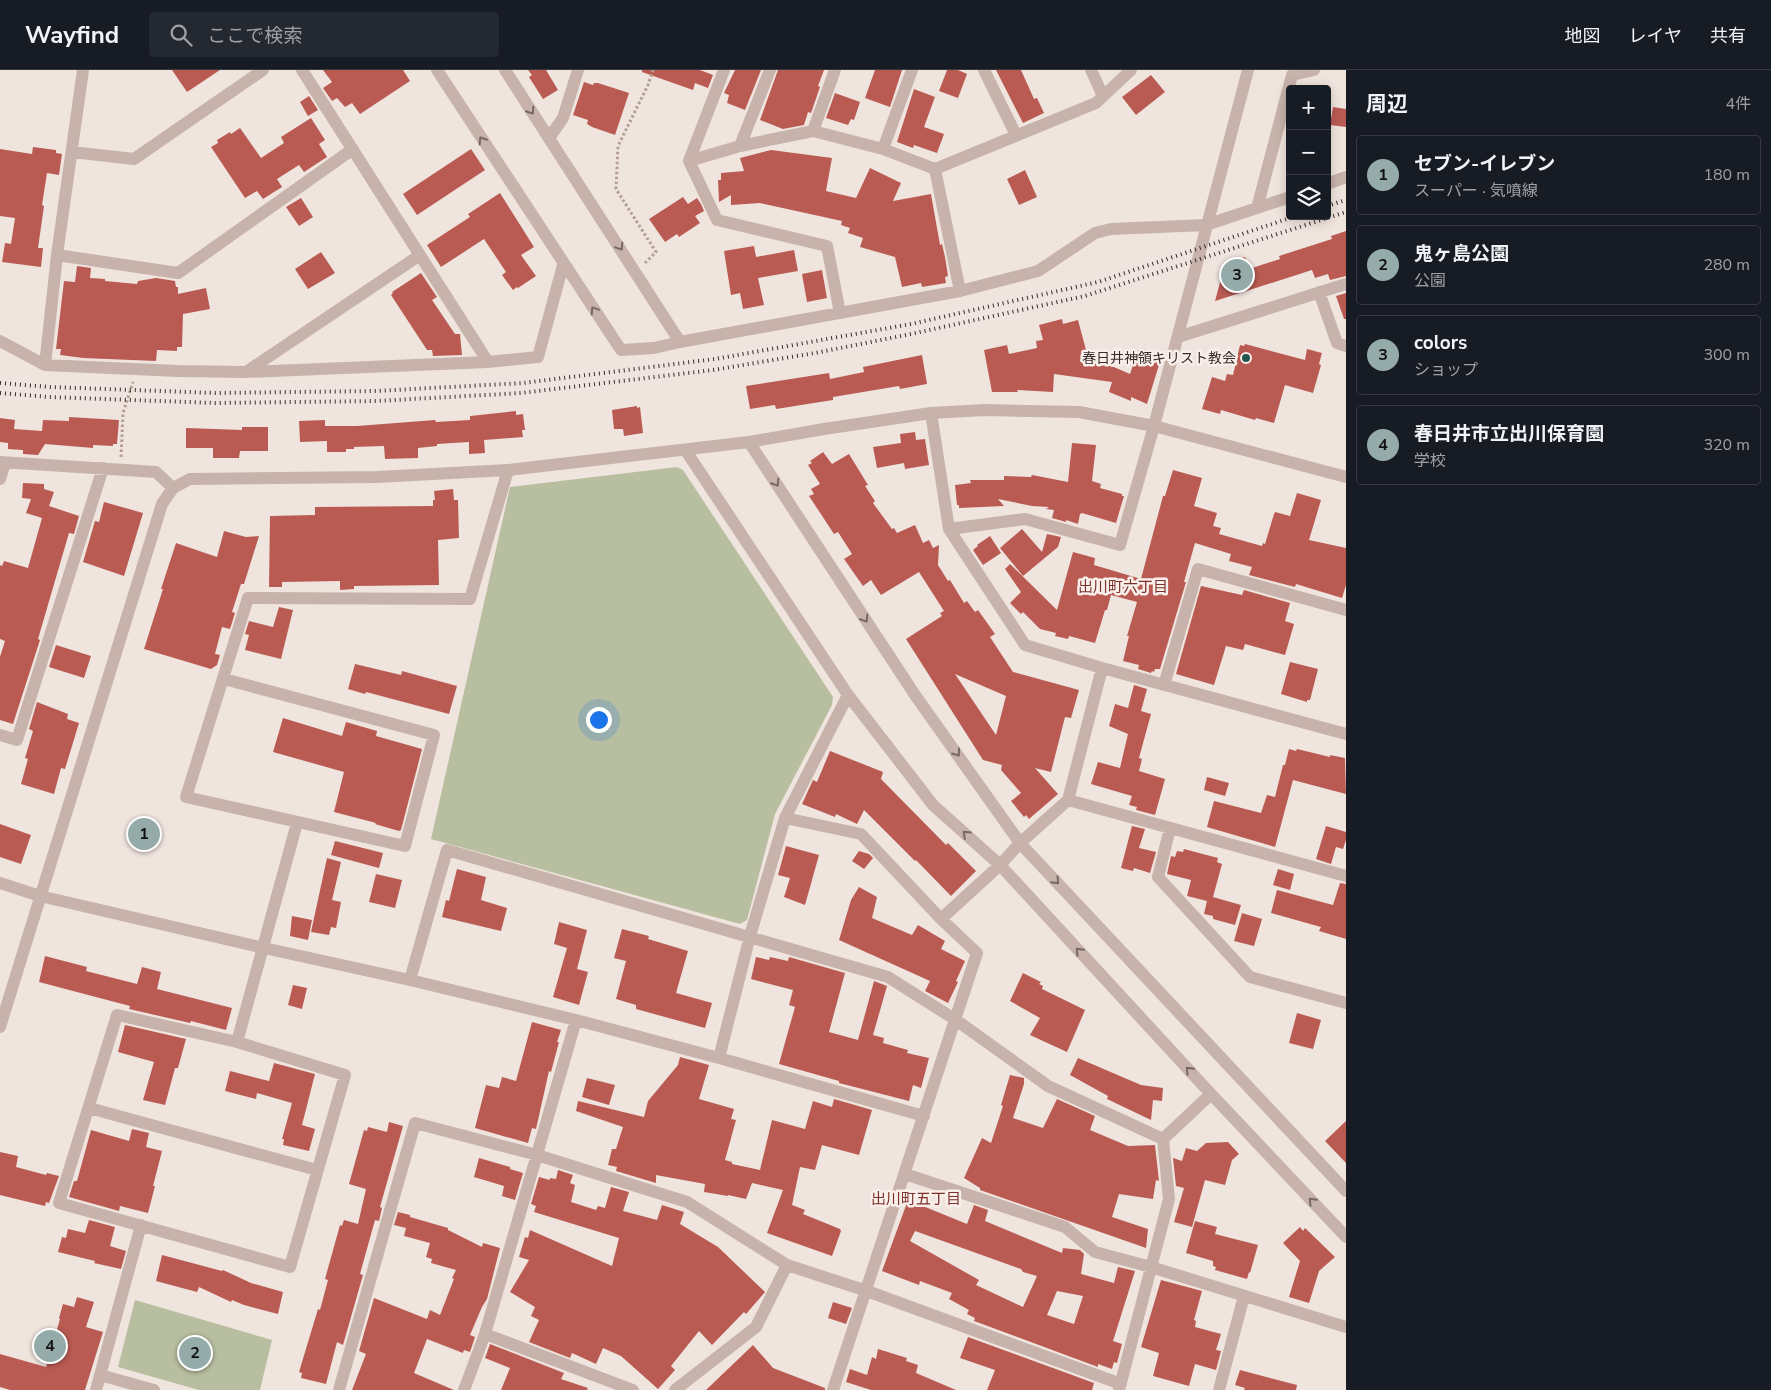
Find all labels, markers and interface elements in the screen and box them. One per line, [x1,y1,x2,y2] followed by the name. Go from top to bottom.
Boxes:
[149,12,499,57] search box
[25,19,119,51] text: Wayfind
[167,21,195,49] icon: search
[207,23,302,49] text: ここで検索
[1565,24,1601,48] text: 地図
[1629,24,1682,48] text: レイヤ
[1710,24,1746,48] text: 共有
[1286,85,1331,220] map controls
[1286,85,1331,130] button: +
[1366,90,1408,118] text: 周辺
[1725,93,1751,115] text: 4件
[525,105,534,115] one-way arrow
[1286,130,1331,175] button: −
[479,136,489,145] one-way arrow
[1414,151,1555,177] text: セブン-イレブン
[1378,164,1388,186] text: 1
[1703,164,1750,186] text: 180 m
[1286,175,1331,220] button: layers
[1414,180,1538,202] text: スーパー · 気噴線
[1414,241,1509,267] text: 鬼ヶ島公園
[613,242,623,251] one-way arrow
[1378,254,1388,276] text: 2
[1703,254,1750,276] text: 280 m
[1221,256,1253,294] pin: 3
[1414,270,1446,292] text: 公園
[590,306,600,315] one-way arrow
[1414,330,1467,356] text: colors
[1378,344,1388,366] text: 3
[1703,344,1750,366] text: 300 m
[1082,349,1236,368] place label: 春日井神領キリスト教会
[1240,352,1252,364] marker: 春日井神領キリスト教会
[1414,359,1478,381] text: ショップ
[1414,421,1604,447] text: 春日井市立出川保育園
[1378,434,1388,456] text: 4
[1703,434,1750,456] text: 320 m
[1414,450,1446,472] text: 学校
[770,478,779,487] one-way arrow
[1078,577,1168,597] district label: 出川町六丁目
[859,613,868,623] one-way arrow
[586,707,612,733] your location
[951,747,960,757] one-way arrow
[128,815,160,853] pin: 1
[962,831,971,840] one-way arrow
[1050,876,1059,885] one-way arrow
[1076,948,1085,957] one-way arrow
[1186,1067,1195,1076] one-way arrow
[871,1189,961,1209] district label: 出川町五丁目
[1309,1198,1318,1207] one-way arrow
[34,1327,66,1365] pin: 4
[179,1334,211,1372] pin: 2

